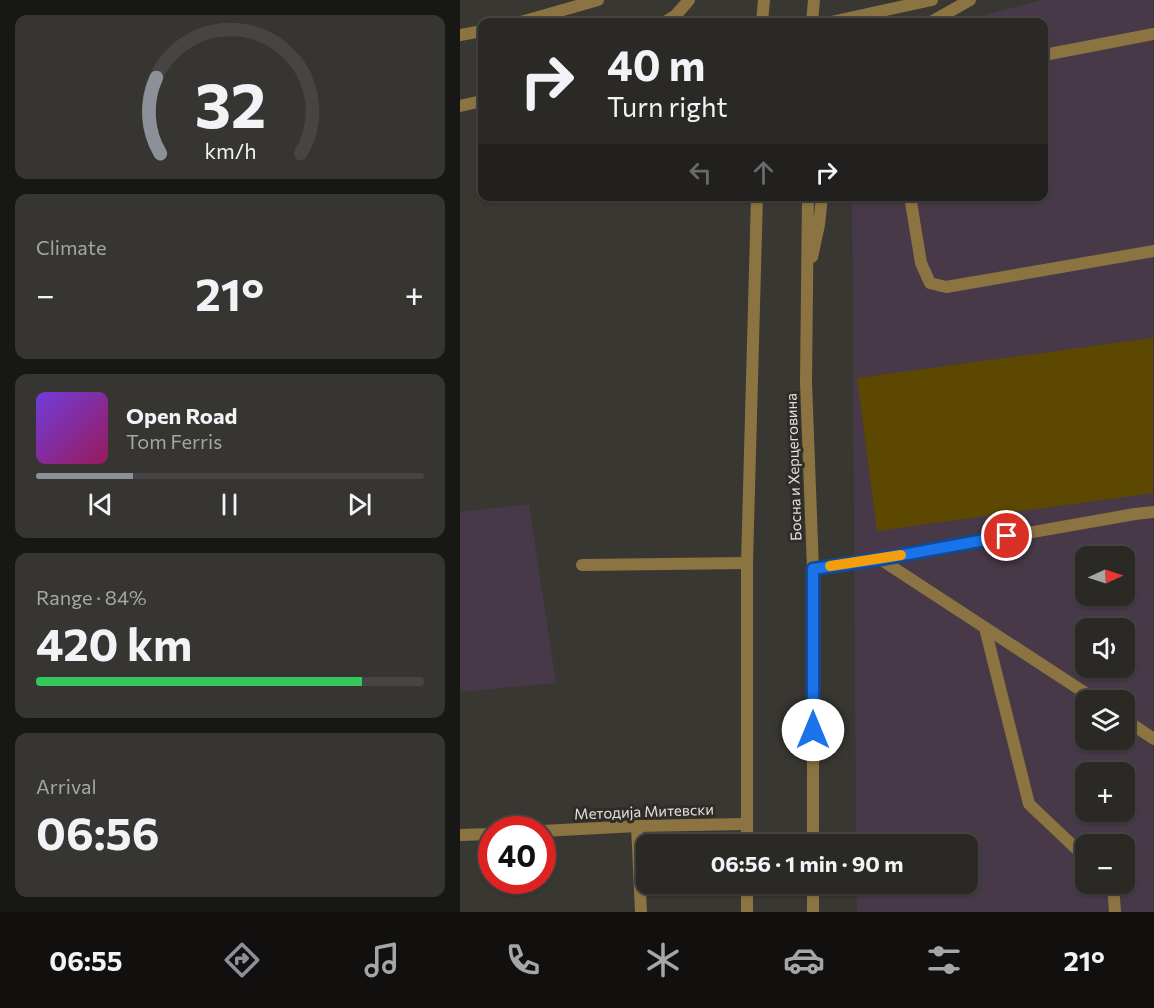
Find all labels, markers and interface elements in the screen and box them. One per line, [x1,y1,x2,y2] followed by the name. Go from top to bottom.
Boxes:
[607,38,705,90] text: 40 m
[508,42,586,120] icon: right
[194,65,266,141] text: 32
[607,90,727,123] text: Turn right
[204,138,256,164] text: km/h
[684,156,717,189] icon: left
[747,156,780,189] icon: ahead
[810,156,843,189] icon: right
[36,235,106,259] text: Climate
[195,265,264,320] text: 21°
[36,273,55,314] text: −
[405,273,424,314] text: +
[781,393,805,541] street label: Босна и Херцеговина
[126,402,237,429] text: Open Road
[126,429,222,453] text: Tom Ferris
[84,488,117,521] icon: previous
[213,488,246,521] icon: pause
[343,488,376,521] icon: next
[981,510,1032,561] pin
[990,519,1023,552] icon: arrive
[1075,546,1135,606] north arrow
[1075,546,1135,894] map controls
[36,585,147,609] text: Range · 84%
[36,615,192,670] text: 420 km
[1075,618,1135,678] button: sound
[1075,690,1135,750] button: layers
[781,698,845,762] position arrow
[1075,762,1135,822] button: +
[36,774,97,798] text: Arrival
[574,800,714,822] street label: Методија Митевски
[36,804,160,859] text: 06:56
[478,816,556,894] speed limit sign: 40
[1075,834,1135,894] button: −
[711,850,903,877] text: 06:56 · 1 min · 90 m
[221,939,263,981] icon: directions
[361,939,403,981] icon: music
[502,939,544,981] icon: phone
[642,939,684,981] icon: climate
[783,939,825,981] icon: car
[923,939,965,981] icon: filters
[49,944,122,977] text: 06:55
[1063,944,1105,977] text: 21°

